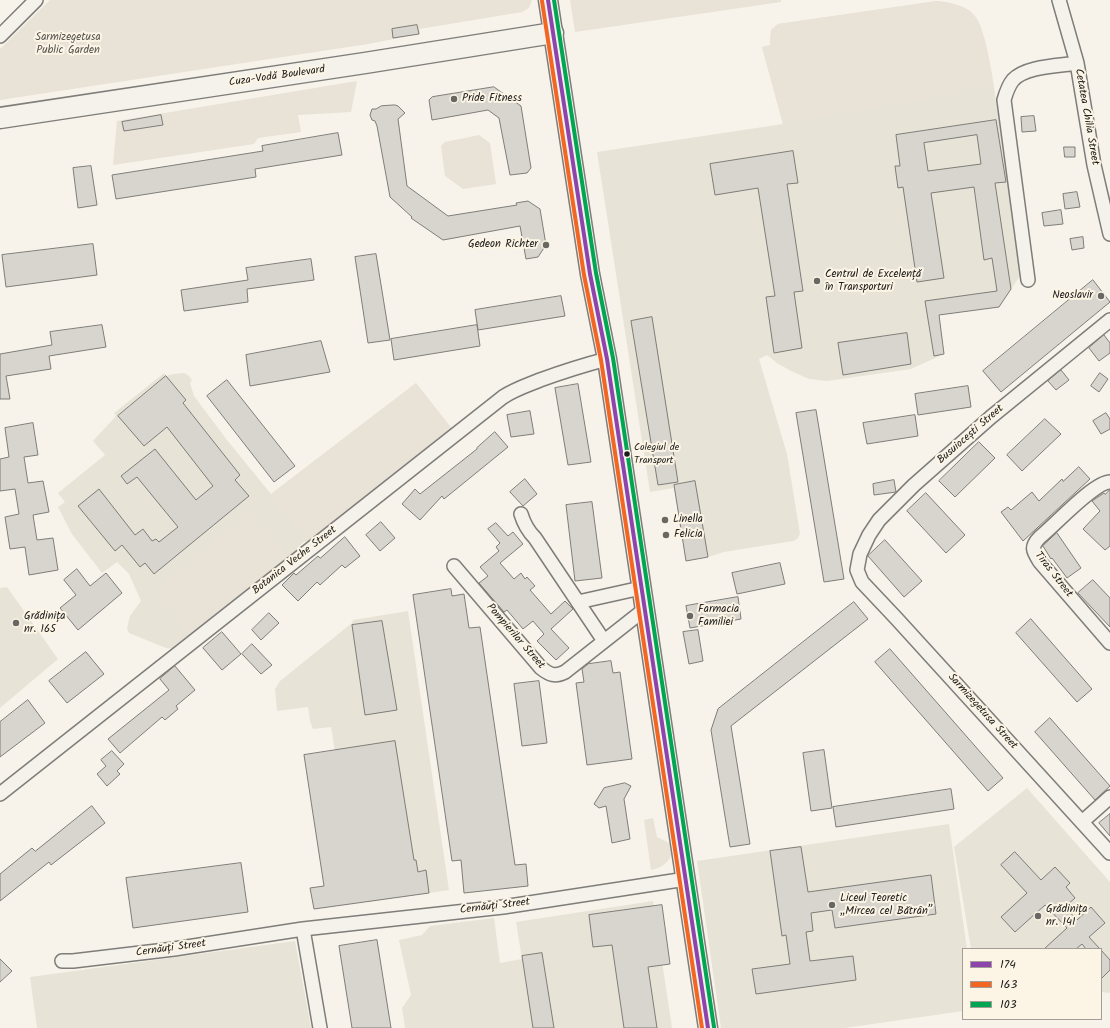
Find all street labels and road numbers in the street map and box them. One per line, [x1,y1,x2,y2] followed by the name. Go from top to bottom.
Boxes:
[228,64,326,90] street label: Cuza-Vodă Boulevard
[1071,68,1101,166] street label: Cetatea Chilia Street
[935,403,1007,467] street label: Busuiocești Street
[250,524,340,598] street label: Botanica Veche Street
[1031,550,1075,600] street label: Tiras Street
[483,602,547,672] street label: Pompierilor Street
[944,671,1020,753] street label: Sarmizegetusa Street
[459,896,531,918] street label: Cernăuți Street
[135,938,207,960] street label: Cernăuți Street

